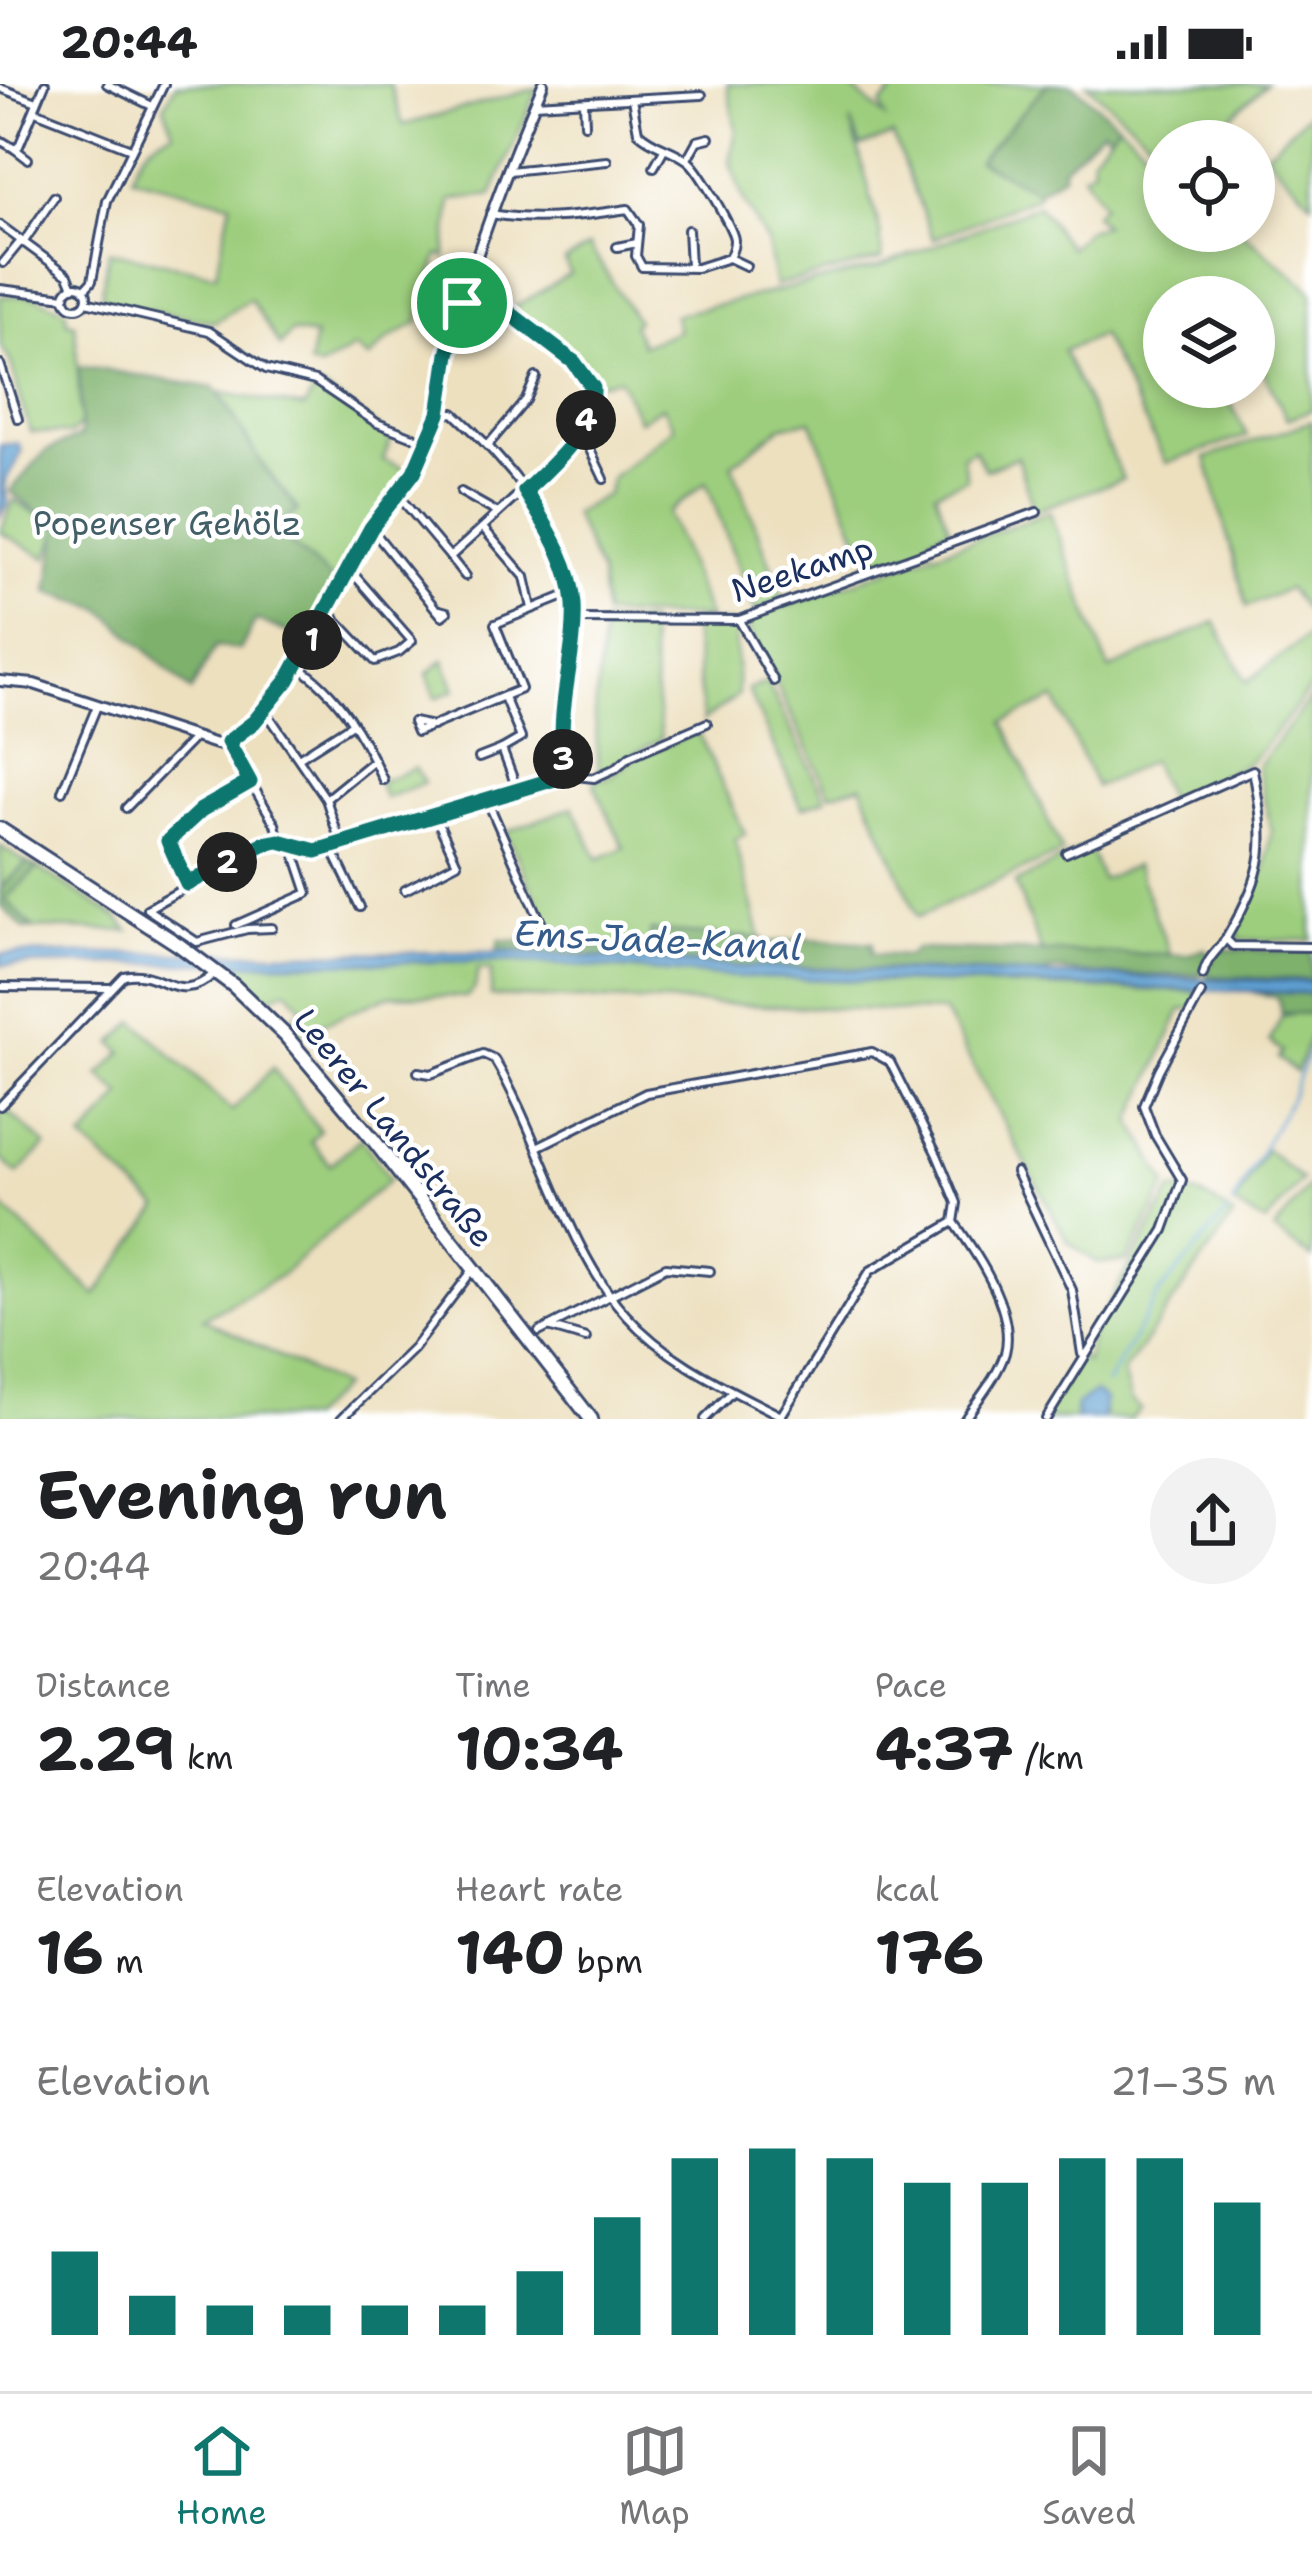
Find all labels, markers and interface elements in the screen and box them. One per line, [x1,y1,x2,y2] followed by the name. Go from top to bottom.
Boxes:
[60,12,198,72] text: 20:44
[1143,120,1275,408] map controls
[1143,120,1275,252] button: locate
[411,252,513,354] pin
[429,270,495,336] icon: arrive
[1143,276,1275,408] button: layers
[556,390,616,450] pin: 4
[574,397,598,442] text: 4
[33,501,301,546] park label: Popenser Gehölz
[725,525,879,613] street label: Neekamp
[282,610,342,670] pin: 1
[304,617,320,662] text: 1
[533,729,593,789] pin: 3
[551,736,575,781] text: 3
[197,832,257,892] pin: 2
[215,839,239,884] text: 2
[513,908,803,972] water label: Ems-Jade-Kanal
[284,999,504,1257] street label: Leerer Landstraße
[36,1451,447,1539] text: Evening run
[1150,1458,1276,1584] button: share
[36,1540,150,1592] text: 20:44
[36,1663,171,1708] text: Distance
[455,1663,531,1708] text: Time
[875,1663,947,1708] text: Pace
[36,1708,176,1788] text: 2.29
[455,1708,623,1788] text: 10:34
[875,1708,1014,1788] text: 4:37
[176,1735,233,1780] text: km
[1014,1735,1084,1780] text: /km
[36,1867,184,1912] text: Elevation
[455,1867,624,1912] text: Heart rate
[875,1867,939,1912] text: kcal
[36,1912,104,1992] text: 16
[455,1912,565,1992] text: 140
[875,1912,985,1992] text: 176
[104,1939,144,1984] text: m
[565,1939,643,1984] text: bpm
[36,2055,211,2107] text: Elevation
[1110,2055,1276,2107] text: 21–35 m
[176,2418,267,2535] tab: Home
[619,2418,690,2535] tab: Map
[1042,2418,1136,2535] tab: Saved

